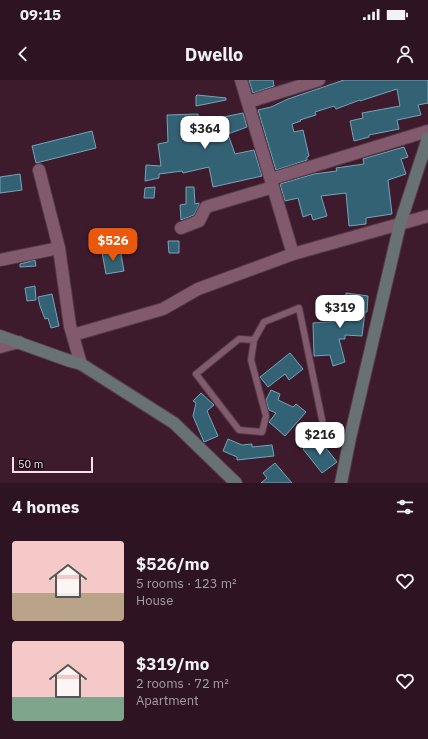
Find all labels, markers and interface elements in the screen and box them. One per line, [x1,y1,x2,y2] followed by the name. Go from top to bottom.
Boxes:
[20,5,61,24] text: 09:15
[12,43,34,65] icon: back
[185,43,243,66] text: Dwello
[394,43,416,65] icon: person
[181,116,229,150] pin: $364
[189,120,221,137] text: $364
[89,228,137,262] pin: $526
[97,232,129,249] text: $526
[316,295,364,329] pin: $319
[324,299,356,316] text: $319
[296,422,344,456] pin: $216
[304,426,336,443] text: $216
[12,455,93,474] scale bar
[18,457,43,471] text: 50 m
[12,496,79,518] text: 4 homes
[394,496,416,518] icon: filters
[136,553,209,575] text: $526/mo
[44,557,92,605] icon: home
[394,570,416,592] icon: heart
[136,575,237,592] text: 5 rooms · 123 m²
[136,592,173,609] text: House
[136,653,209,675] text: $319/mo
[44,657,92,705] icon: home
[394,670,416,692] icon: heart
[136,675,229,692] text: 2 rooms · 72 m²
[136,692,199,709] text: Apartment

